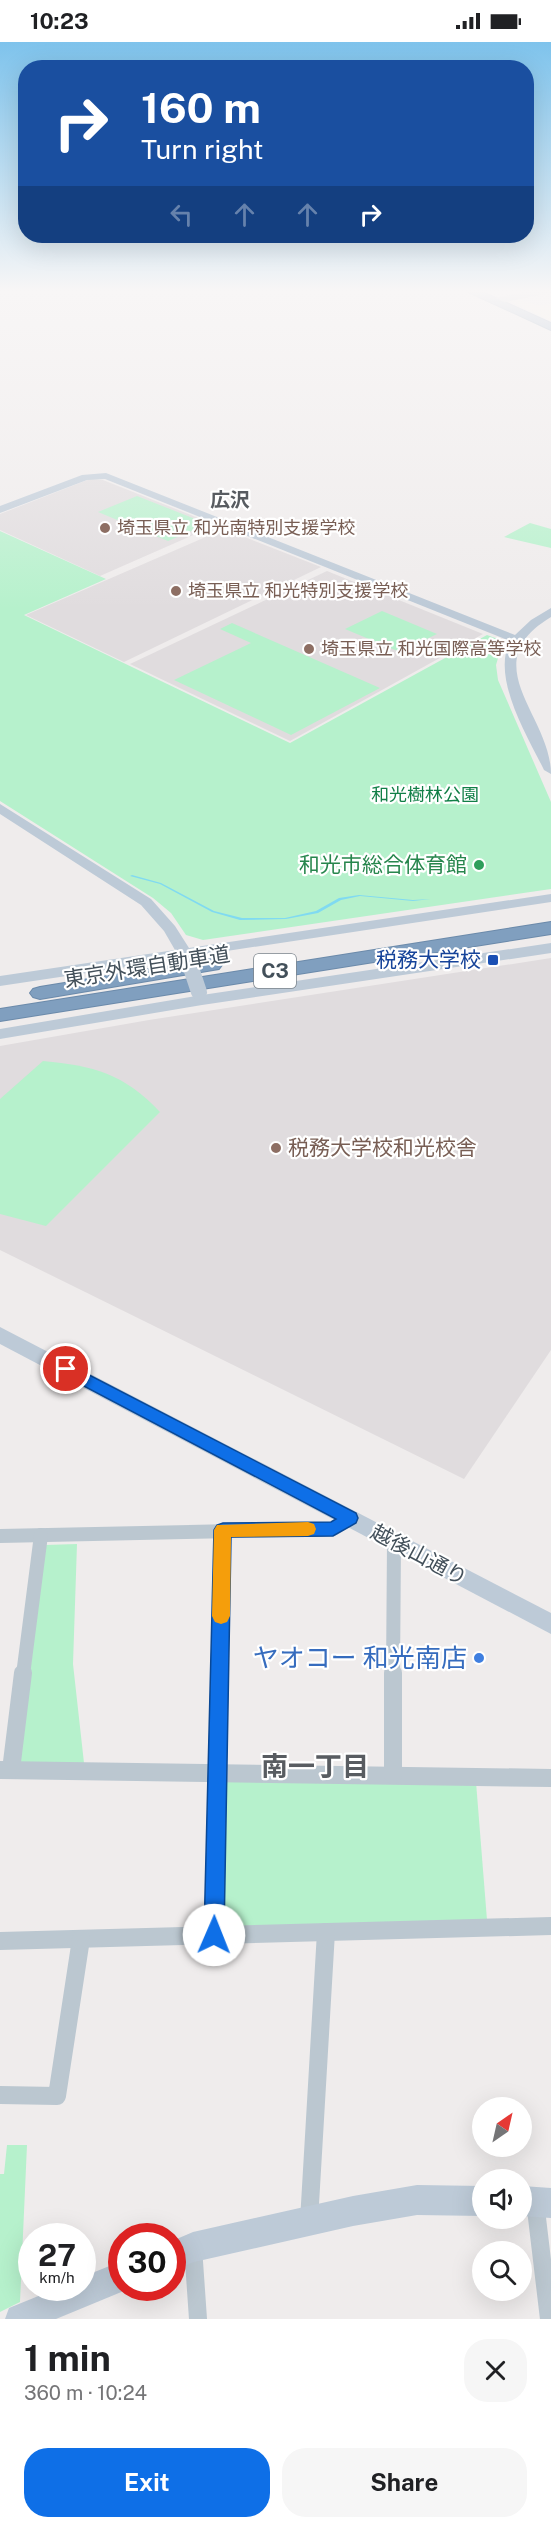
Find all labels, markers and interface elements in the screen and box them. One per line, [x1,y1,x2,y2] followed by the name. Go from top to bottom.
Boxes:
[30,8,89,34] text: 10:23
[141,83,261,132] text: 160 m
[42,84,120,162] icon: right
[141,133,264,165] text: Turn right
[165,198,198,231] icon: left
[228,198,261,231] icon: ahead
[291,198,324,231] icon: ahead
[354,198,387,231] icon: right
[210,488,250,512] district label: 広沢
[117,517,355,538] place label: 埼玉県立 和光南特別支援学校
[98,521,112,535] marker: 埼玉県立 和光南特別支援学校
[188,580,408,601] place label: 埼玉県立 和光特別支援学校
[169,584,183,598] marker: 埼玉県立 和光特別支援学校
[321,638,541,659] place label: 埼玉県立 和光国際高等学校
[302,642,316,656] marker: 埼玉県立 和光国際高等学校
[371,784,479,805] park label: 和光樹林公園
[299,852,467,877] place label: 和光市総合体育館
[472,858,486,872] marker: 和光市総合体育館
[62,941,232,992] street label: 東京外環自動車道
[376,947,481,972] place label: 税務大学校
[486,953,500,967] marker: 税務大学校
[254,954,296,988] road number: C3
[288,1135,477,1160] place label: 税務大学校和光校舎
[269,1141,283,1155] marker: 税務大学校和光校舎
[40,1343,91,1394] pin
[49,1352,82,1385] icon: arrive
[367,1519,471,1590] street label: 越後山通り
[253,1642,467,1673] place label: ヤオコー 和光南店
[472,1651,486,1665] marker: ヤオコー 和光南店
[261,1750,369,1782] district label: 南一丁目
[182,1903,246,1967] position arrow
[472,2097,532,2157] north arrow
[472,2097,532,2301] map controls
[472,2169,532,2229] button: sound
[108,2223,186,2301] speed limit sign: 30
[38,2237,76,2273] text: 27
[472,2241,532,2301] button: search
[39,2269,75,2286] text: km/h
[24,2337,111,2379] text: 1 min
[464,2339,527,2402] button: close
[24,2381,147,2405] text: 360 m · 10:24
[24,2448,270,2517] button: Exit
[282,2448,527,2517] button: Share

